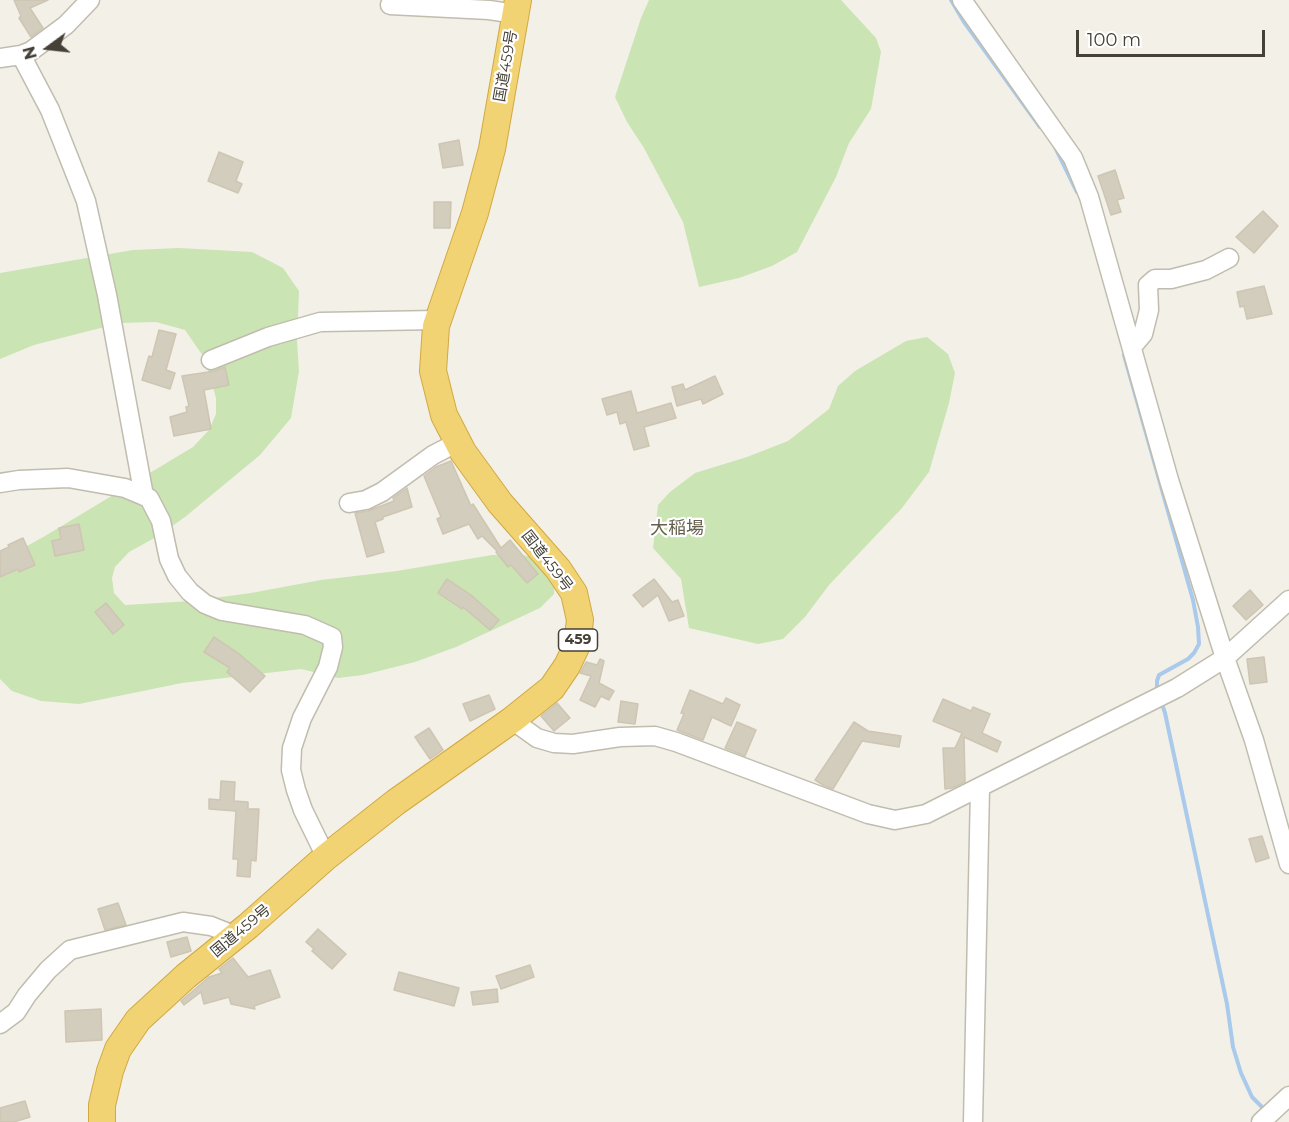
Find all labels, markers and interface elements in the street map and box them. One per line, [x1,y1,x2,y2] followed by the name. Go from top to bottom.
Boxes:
[18,18,78,78] north arrow
[1079,18,1268,56] scale bar
[491,29,521,103] street label: 国道459号
[1087,29,1141,51] text: 100 m
[19,44,41,61] text: N
[650,518,704,540] district label: 大稲場
[518,527,576,595] street label: 国道459号
[558,629,598,651] road number: 459
[207,901,275,961] street label: 国道459号

